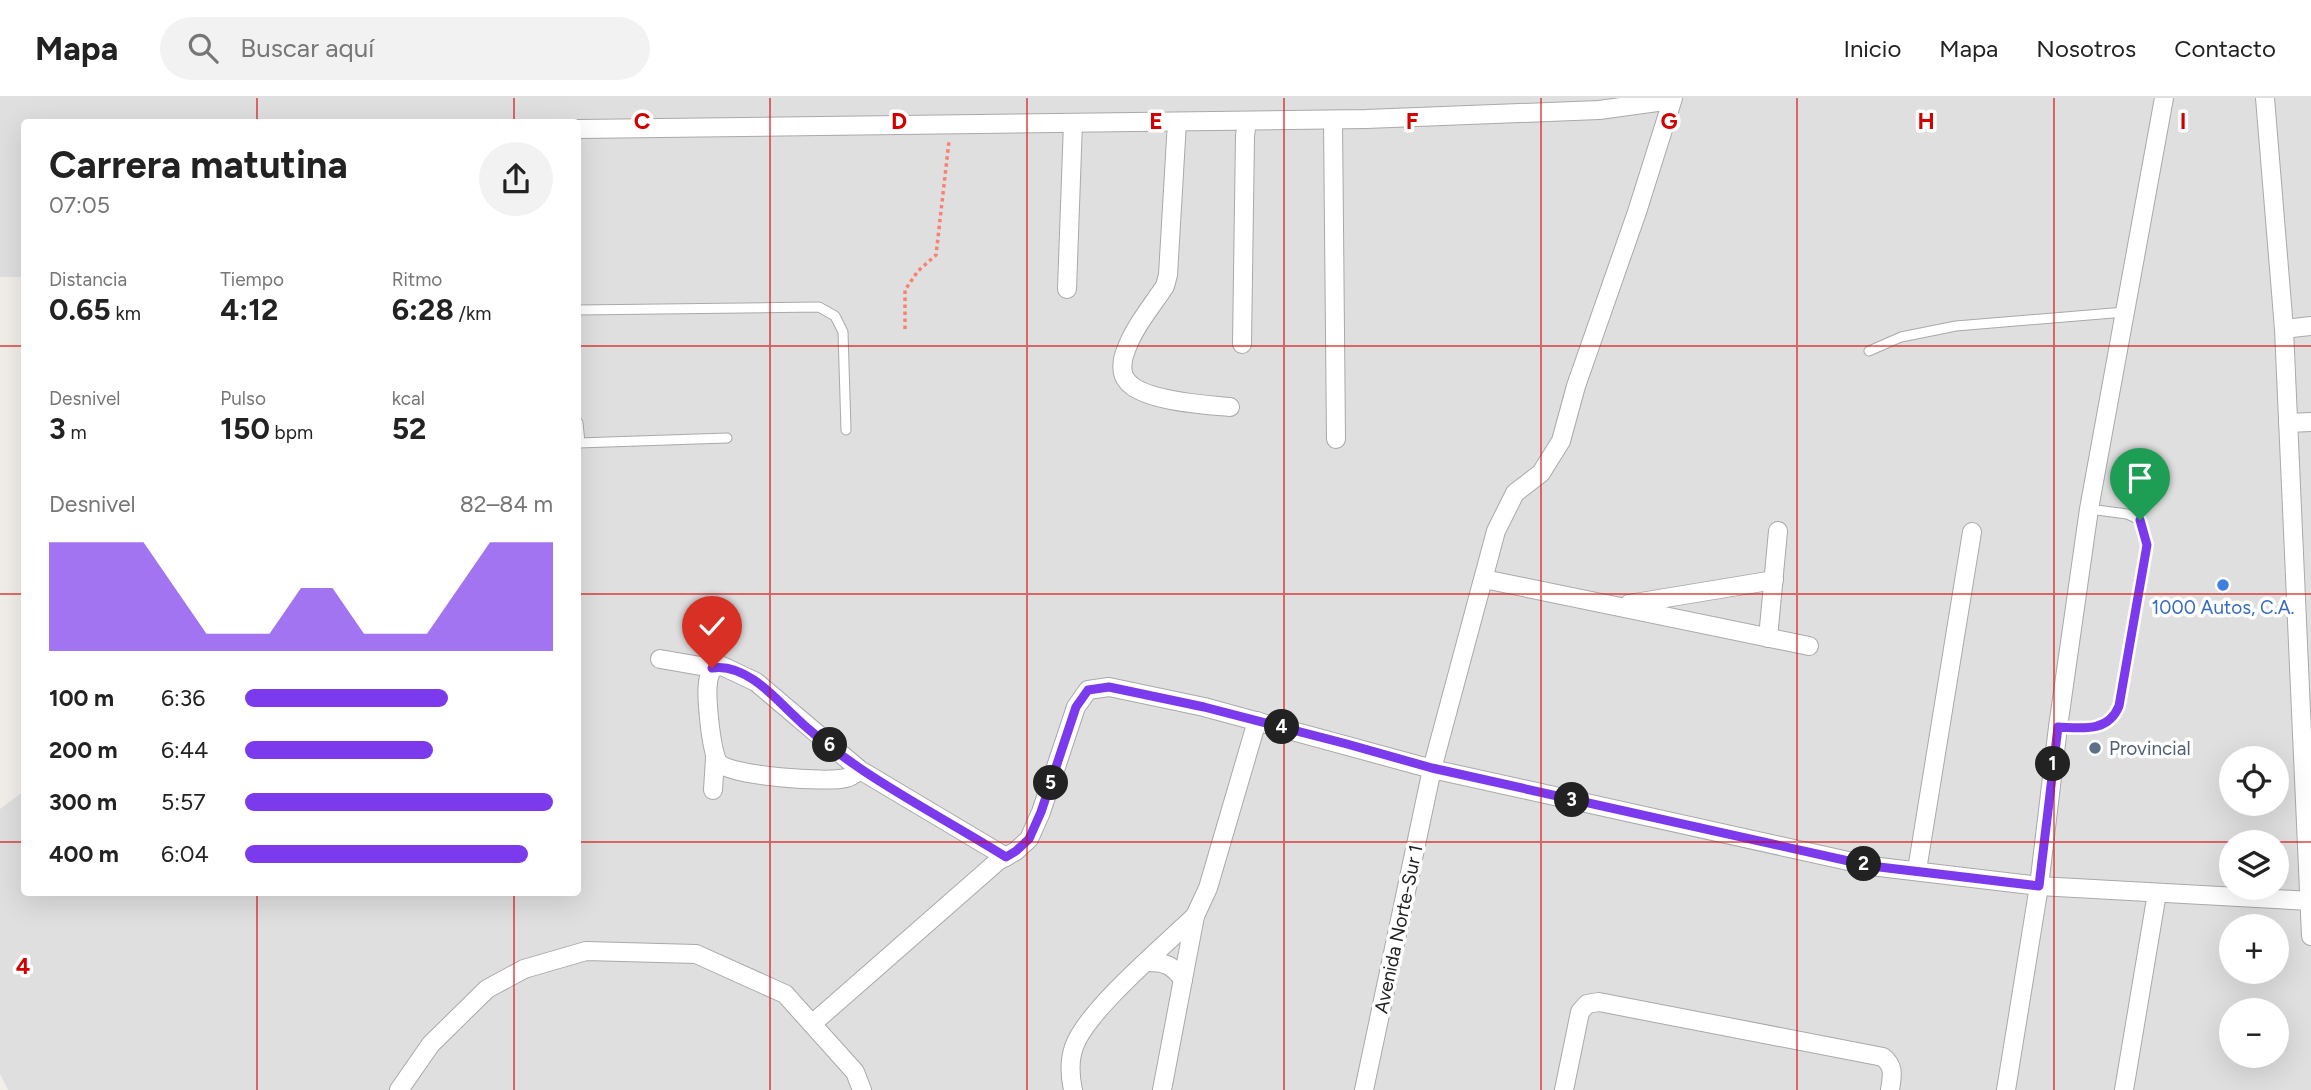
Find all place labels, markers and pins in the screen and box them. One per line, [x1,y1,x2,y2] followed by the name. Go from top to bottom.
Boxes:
[2110,448,2170,520] pin
[2215,577,2231,593] marker: 1000 Autos, C.A.
[682,596,742,668] pin
[2151,596,2295,619] place label: 1000 Autos, C.A.
[1264,710,1300,744] pin: 4
[812,728,848,762] pin: 6
[2109,737,2191,760] place label: Provincial
[2087,740,2103,756] marker: Provincial
[2036,746,2070,782] pin: 1
[1034,766,1068,800] pin: 5
[1554,782,1590,818] pin: 3
[1846,846,1882,882] pin: 2

